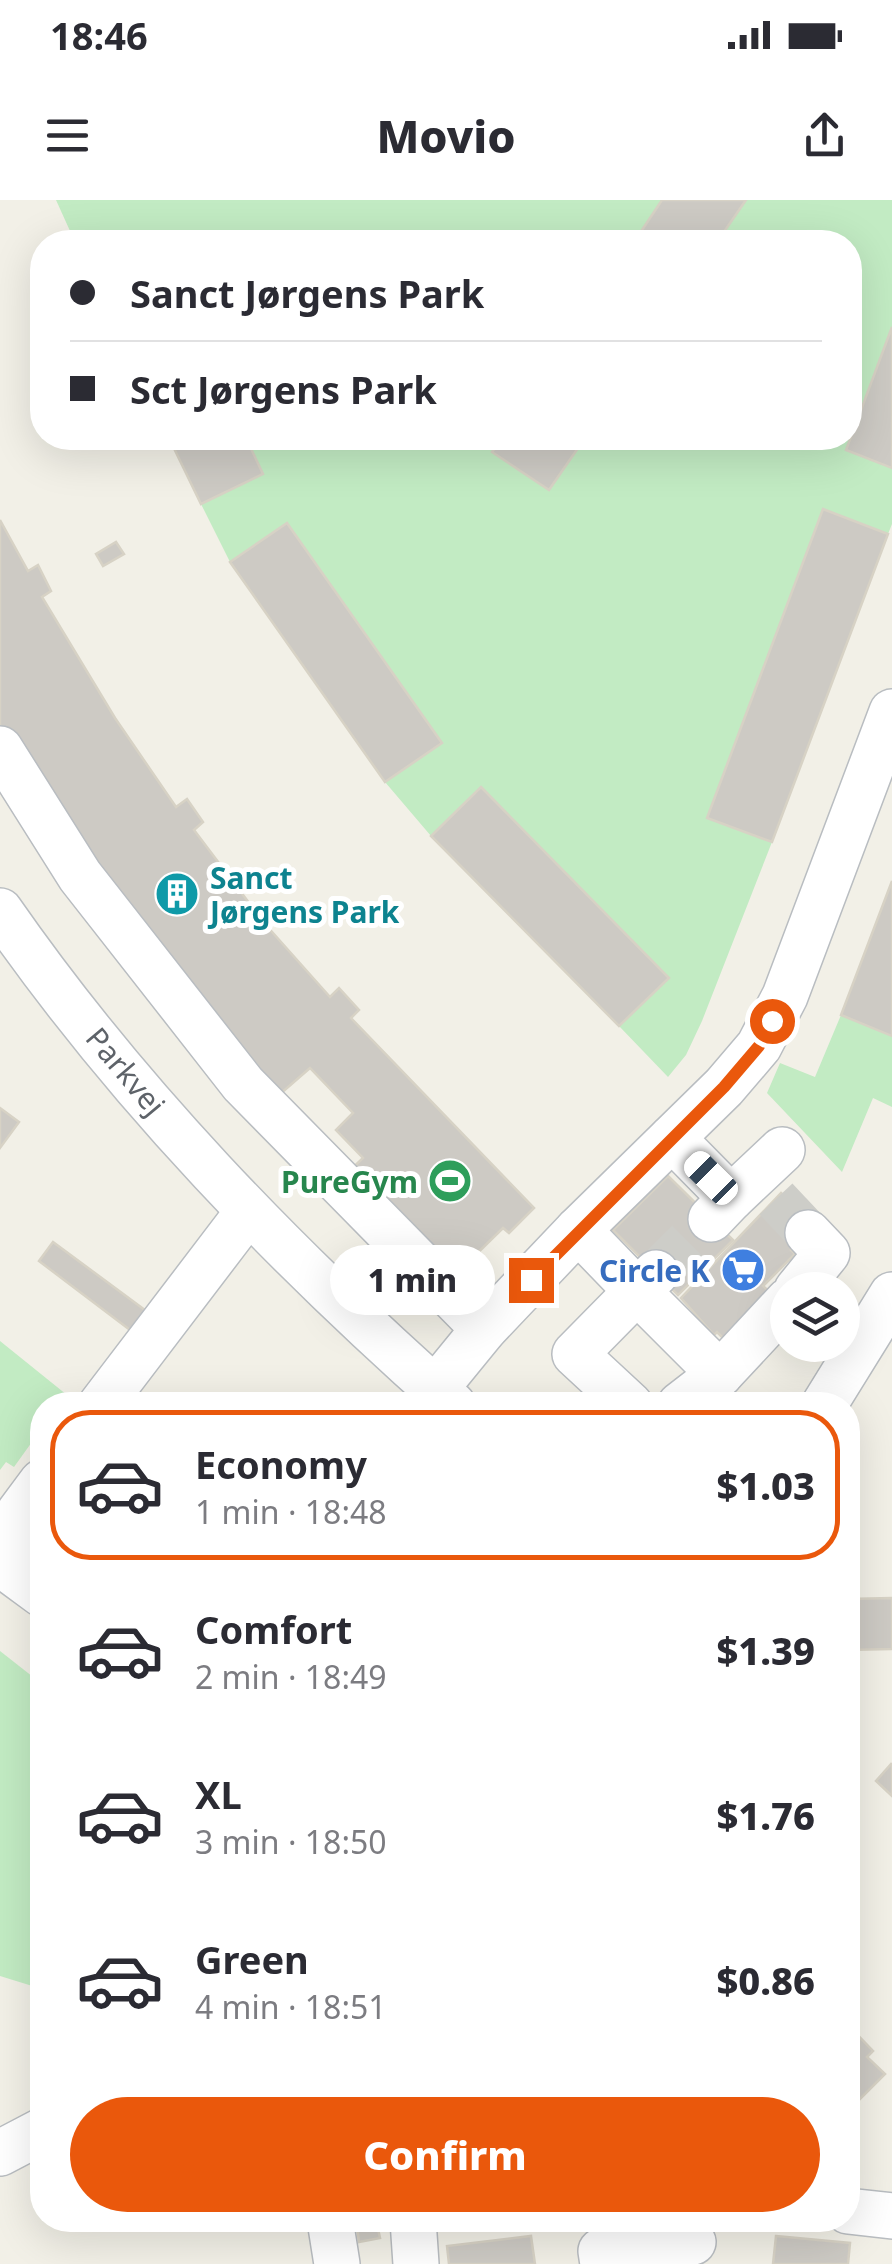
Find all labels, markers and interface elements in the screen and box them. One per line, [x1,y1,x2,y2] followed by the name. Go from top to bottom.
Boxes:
[50,9,148,61] text: 18:46
[376,105,516,166] text: Movio
[40,108,95,163] icon: menu
[797,108,852,163] icon: share
[130,267,484,319] text: Sanct Jørgens Park
[130,363,437,415] text: Sct Jørgens Park
[207,857,400,932] place label: Sanct Jørgens Park
[154,871,200,917] building icon: Sanct Jørgens Park
[750,999,795,1044] route start
[77,1018,175,1124] street label: Parkvej
[679,1146,743,1210] car
[427,1158,473,1204] sports icon: PureGym
[281,1161,418,1202] place label: PureGym
[331,1245,496,1315] callout: 1 min
[720,1247,766,1293] supermarket icon: Circle K
[599,1250,710,1291] place label: Circle K
[368,1258,457,1301] text: 1 min
[509,1258,554,1303] route end
[770,1272,860,1362] map controls
[770,1272,860,1362] button: layers
[195,1438,367,1490] text: Economy
[75,1440,165,1530] icon: car
[716,1459,815,1511] text: $1.03
[195,1490,387,1533] text: 1 min · 18:48
[195,1603,352,1655] text: Comfort
[75,1605,165,1695] icon: car
[716,1624,815,1676] text: $1.39
[195,1655,387,1698] text: 2 min · 18:49
[195,1768,242,1820] text: XL
[75,1770,165,1860] icon: car
[716,1789,815,1841] text: $1.76
[195,1820,387,1863] text: 3 min · 18:50
[195,1933,309,1985] text: Green
[75,1935,165,2025] icon: car
[716,1954,815,2006] text: $0.86
[195,1985,387,2028] text: 4 min · 18:51
[70,2097,820,2212] button: Confirm

